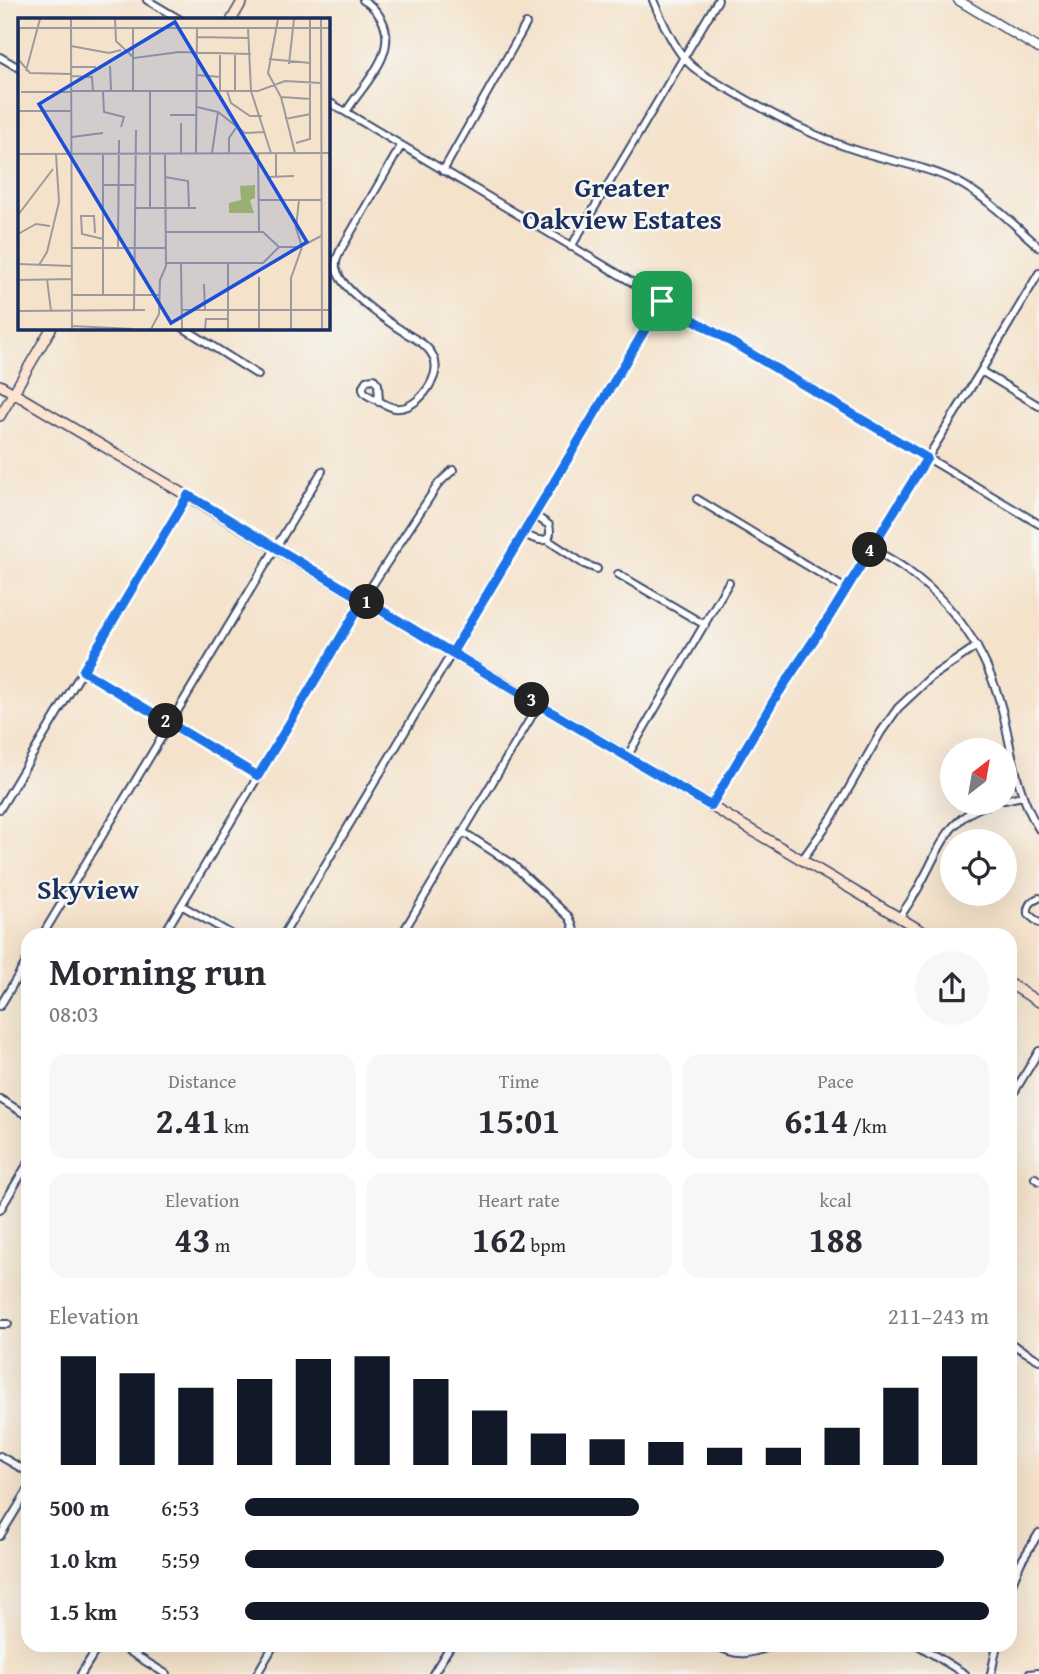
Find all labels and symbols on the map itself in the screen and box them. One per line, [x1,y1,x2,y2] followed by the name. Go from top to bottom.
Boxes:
[18,18,329,329] inset map
[522,166,722,239] district label: Greater Oakview Estates
[632,271,692,331] pin
[852,532,888,568] pin: 4
[350,584,384,620] pin: 1
[514,682,550,718] pin: 3
[148,704,184,738] pin: 2
[940,738,1017,816] north arrow
[37,868,140,909] district label: Skyview

